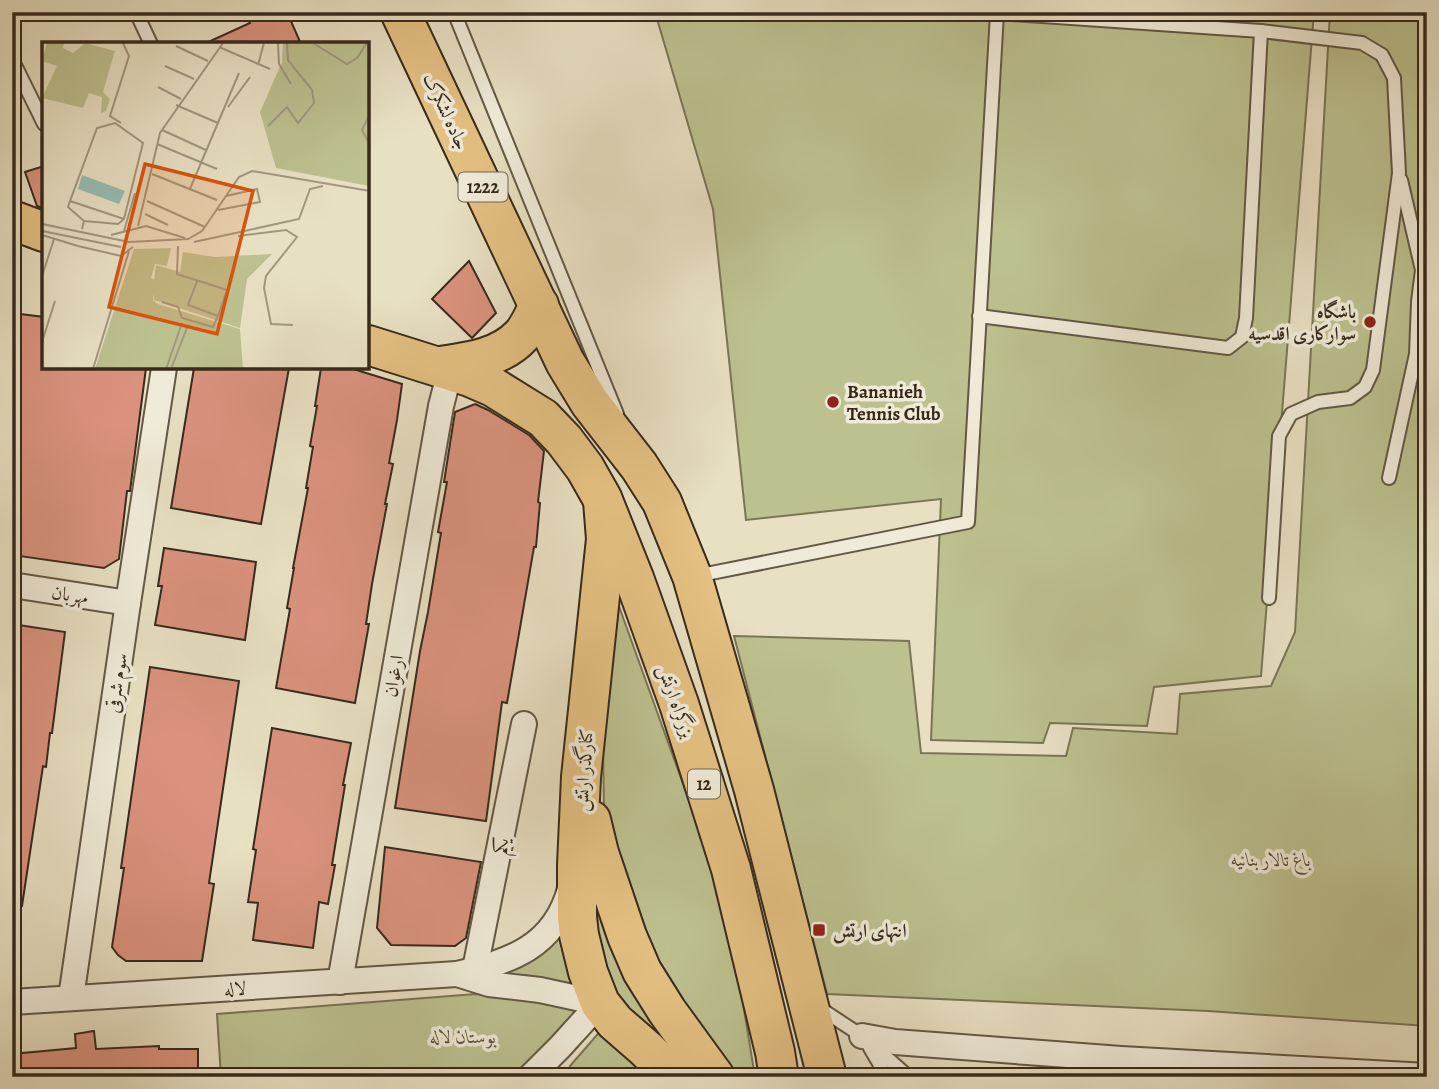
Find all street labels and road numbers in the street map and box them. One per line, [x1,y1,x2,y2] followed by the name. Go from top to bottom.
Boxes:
[417,69,475,154] street label: جاده لشکرک
[458,172,508,202] road number: 1222
[50,579,90,611] street label: مهربان
[100,651,137,715] street label: سوم شرقی
[378,653,410,699] street label: ارغوان
[651,661,701,742] street label: بزرگراه ارتش
[567,728,600,812] street label: کنارگذر ارتش
[688,770,720,798] road number: 12
[487,834,520,858] street label: یکم
[223,975,247,1003] street label: لاله

